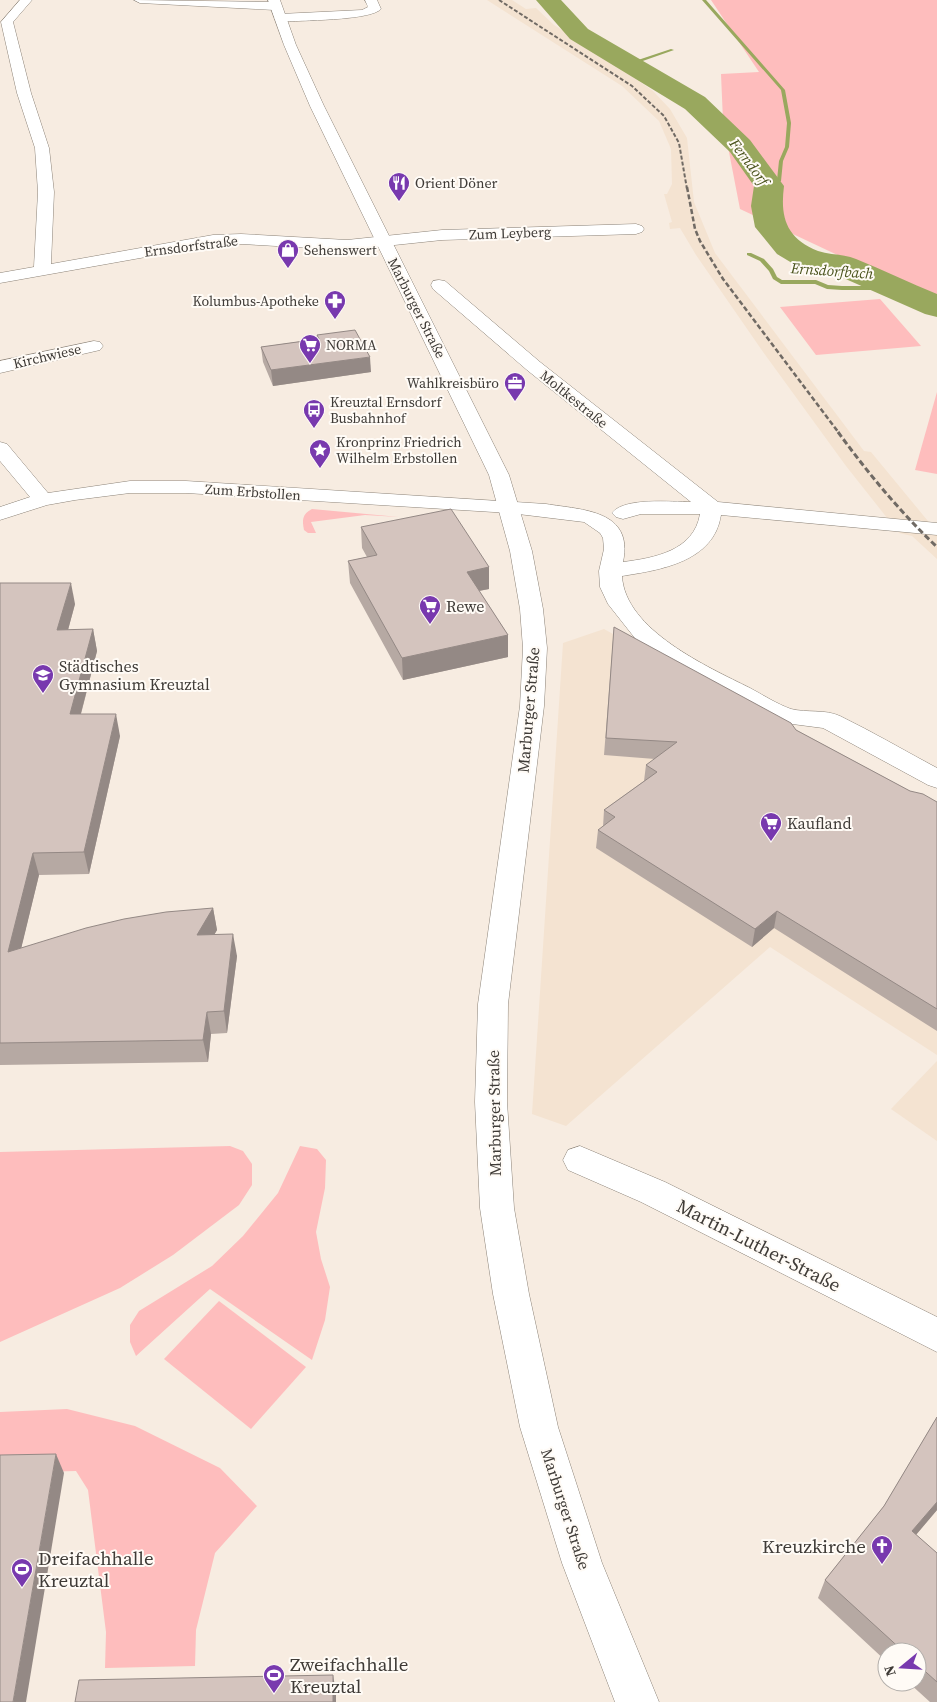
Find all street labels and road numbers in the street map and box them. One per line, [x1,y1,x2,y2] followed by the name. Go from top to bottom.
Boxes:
[469,222,551,244] street label: Zum Leyberg
[143,230,239,262] street label: Ernsdorfstraße
[383,254,451,362] street label: Marburger Straße
[11,338,83,374] street label: Kirchwiese
[536,365,612,433] street label: Moltkestraße
[204,479,302,505] street label: Zum Erbstollen
[512,646,544,774] street label: Marburger Straße
[482,1050,506,1176] street label: Marburger Straße
[673,1192,845,1298] street label: Martin-Luther-Straße
[536,1446,596,1572] street label: Marburger Straße

